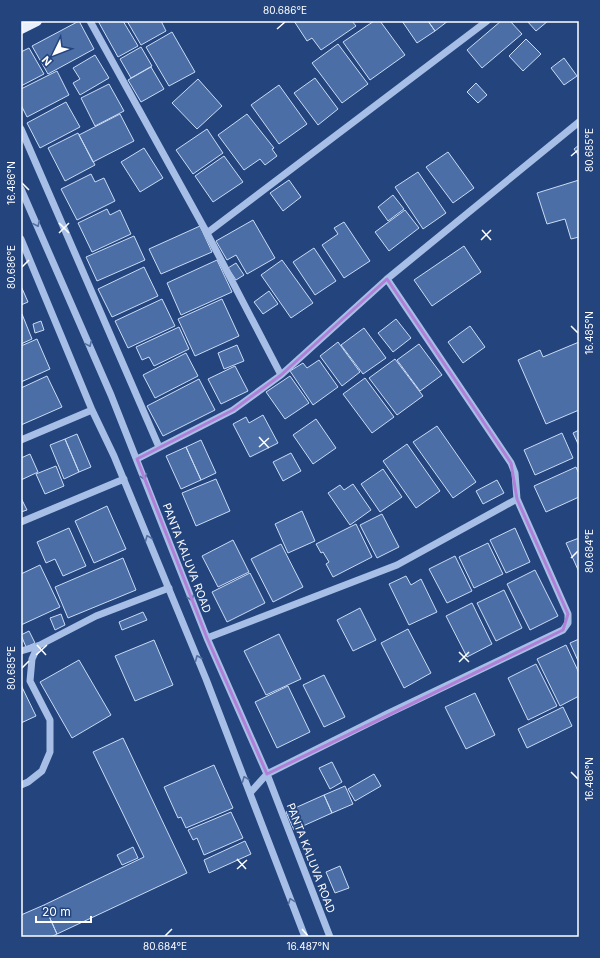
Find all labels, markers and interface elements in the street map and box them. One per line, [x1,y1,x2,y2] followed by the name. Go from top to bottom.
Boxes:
[263,4,307,16] text: 80.686°E
[34,34,74,74] north arrow
[39,53,55,69] text: N
[583,128,595,172] text: 80.685°E
[5,161,17,205] text: 16.486°N
[32,221,40,228] one-way arrow
[5,245,17,289] text: 80.686°E
[583,311,595,355] text: 16.485°N
[84,340,92,347] one-way arrow
[139,473,147,480] one-way arrow
[160,501,214,615] street label: PANTA KALUVA ROAD
[583,529,595,573] text: 80.684°E
[145,534,153,542] one-way arrow
[186,594,194,601] one-way arrow
[5,646,17,690] text: 80.685°E
[194,655,202,662] one-way arrow
[583,757,595,801] text: 16.486°N
[241,776,249,783] one-way arrow
[284,801,338,915] street label: PANTA KALUVA ROAD
[288,897,296,904] one-way arrow
[36,898,91,924] scale bar
[42,904,71,919] text: 20 m
[143,940,187,952] text: 80.684°E
[286,940,330,952] text: 16.487°N

